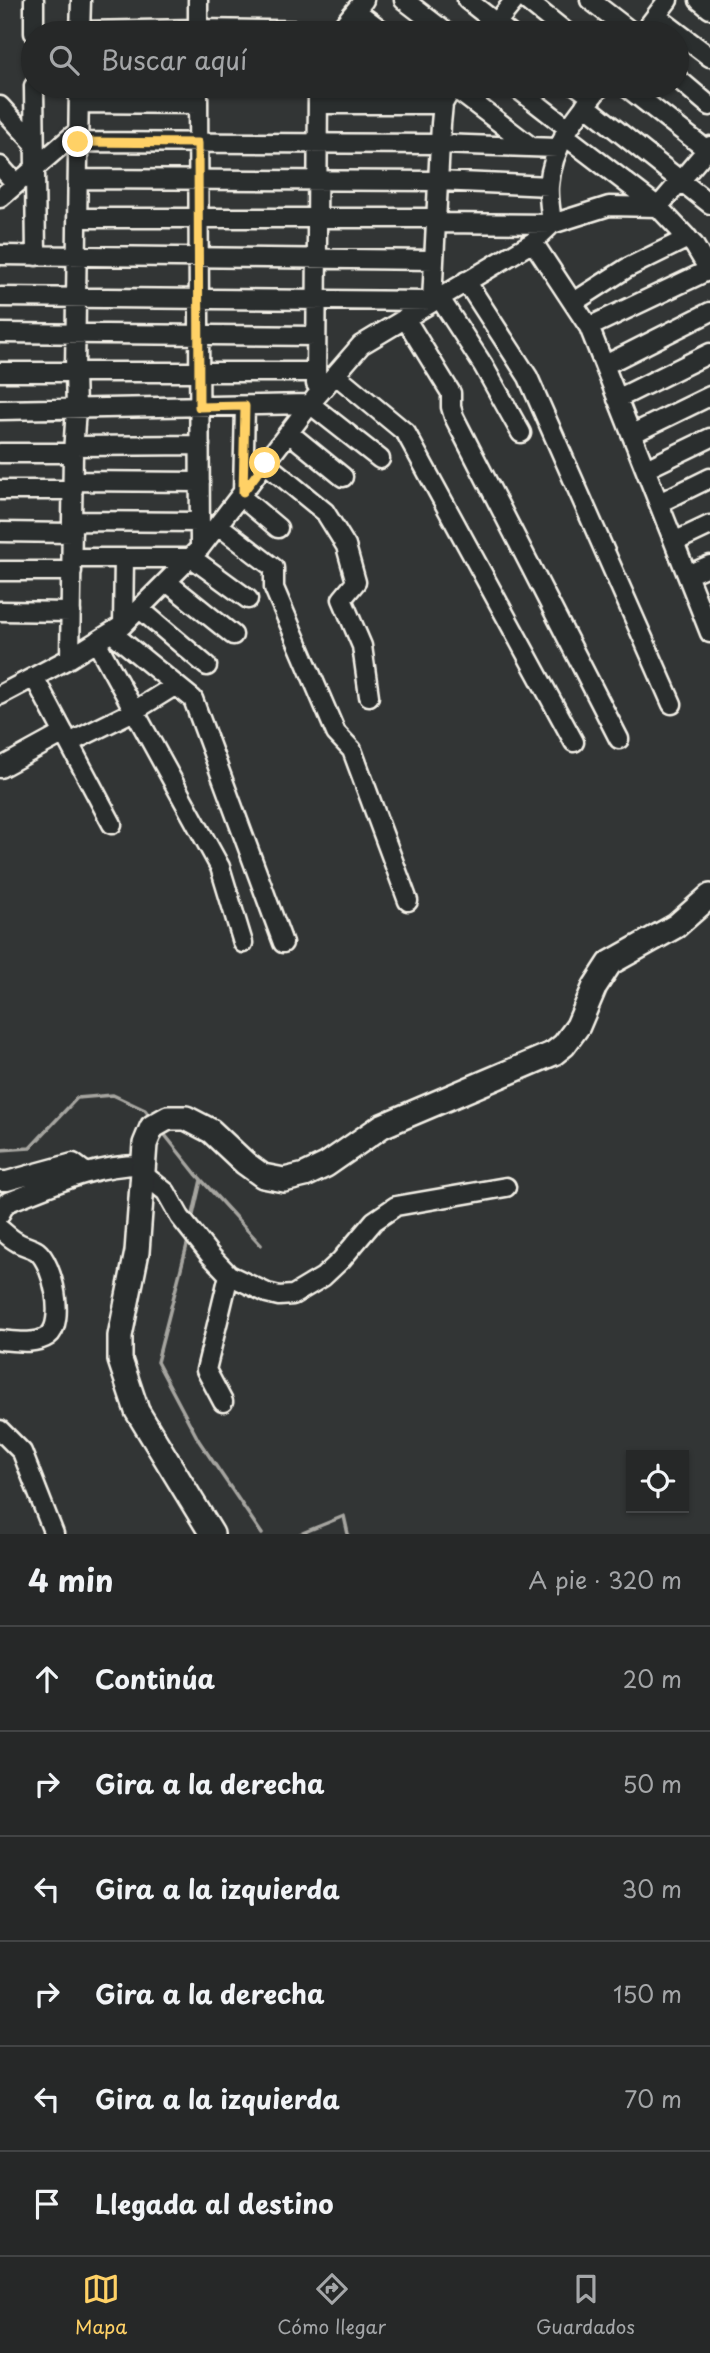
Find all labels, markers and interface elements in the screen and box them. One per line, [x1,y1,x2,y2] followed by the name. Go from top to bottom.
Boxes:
[21,21,689,98] search box
[101,40,247,79] text: Buscar aquí
[45,41,83,79] icon: search
[62,126,93,157] route end
[249,447,280,478] route start
[626,1450,689,1513] map controls
[626,1450,689,1513] button: locate
[28,1557,114,1602] text: 4 min
[529,1562,682,1597] text: A pie · 320 m
[95,1659,215,1698] text: Continúa
[28,1660,66,1698] icon: ahead
[623,1661,682,1696] text: 20 m
[95,1764,325,1803] text: Gira a la derecha
[28,1765,66,1803] icon: right
[622,1766,682,1801] text: 50 m
[95,1869,340,1908] text: Gira a la izquierda
[28,1870,66,1908] icon: left
[621,1871,682,1906] text: 30 m
[95,1974,325,2013] text: Gira a la derecha
[28,1975,66,2013] icon: right
[613,1976,682,2011] text: 150 m
[95,2079,340,2118] text: Gira a la izquierda
[28,2080,66,2118] icon: left
[624,2081,682,2116] text: 70 m
[95,2184,334,2223] text: Llegada al destino
[28,2185,66,2223] icon: arrive
[75,2270,127,2340] tab: Mapa
[277,2270,386,2340] tab: Cómo llegar
[536,2270,635,2340] tab: Guardados

